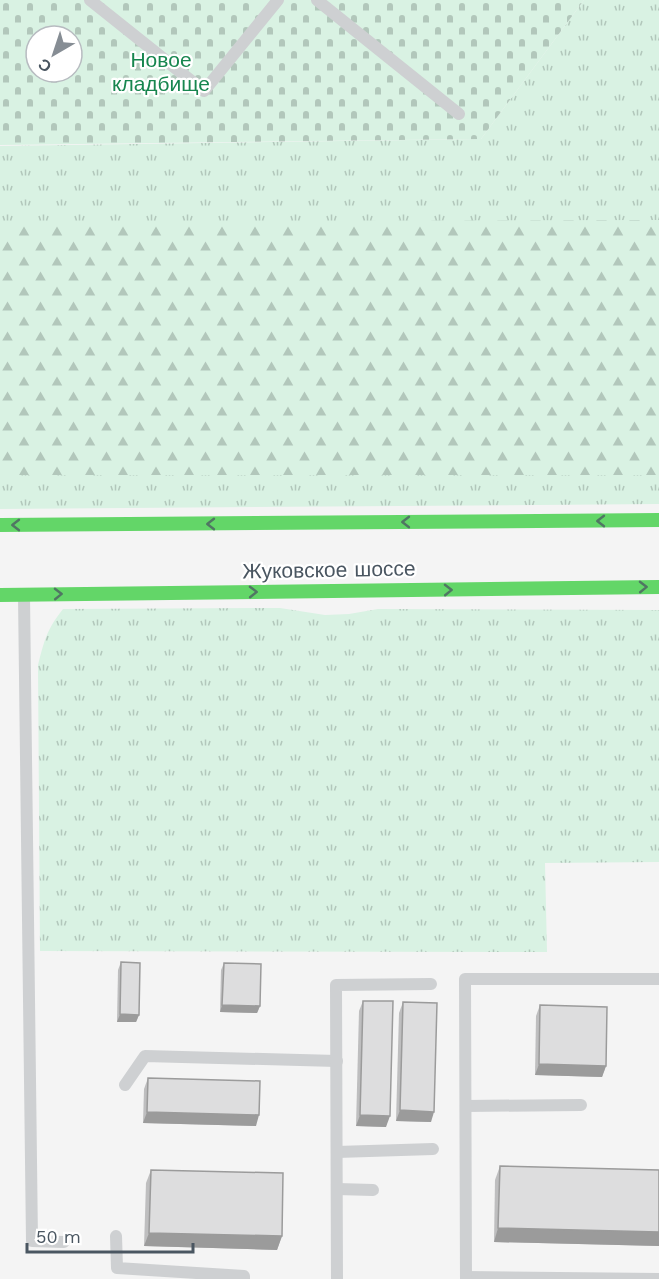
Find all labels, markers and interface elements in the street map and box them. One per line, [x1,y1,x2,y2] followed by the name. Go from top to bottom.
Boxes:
[24,24,84,84] north arrow
[112,47,210,96] park label: Новое кладбище
[34,54,55,76] text: С
[596,515,605,527] one-way arrow
[401,516,410,528] one-way arrow
[206,518,215,530] one-way arrow
[11,519,20,531] one-way arrow
[242,555,416,584] street label: Жуковское шоссе
[639,581,648,593] one-way arrow
[444,583,453,596] one-way arrow
[249,586,258,598] one-way arrow
[54,588,63,601] one-way arrow
[27,1216,194,1254] scale bar
[36,1226,81,1247] text: 50 m

